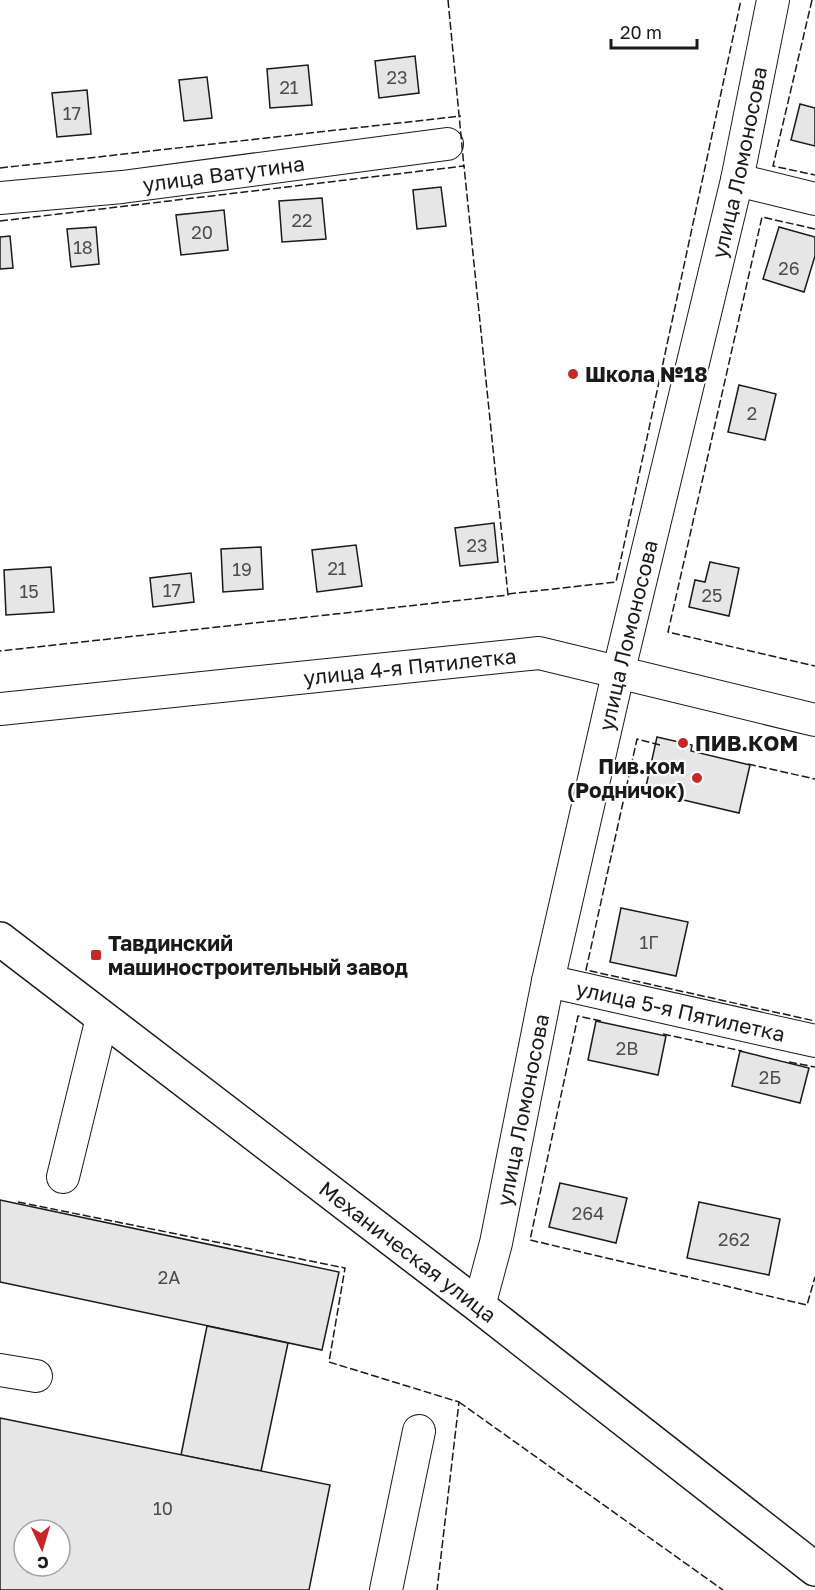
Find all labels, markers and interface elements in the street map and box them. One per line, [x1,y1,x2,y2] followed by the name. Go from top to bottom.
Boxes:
[611,12,696,50] scale bar
[620,21,662,43] text: 20 m
[706,64,772,261] street label: улица Ломоносова
[387,66,407,88] house number: 23
[279,76,299,98] house number: 21
[63,102,81,124] house number: 17
[141,150,306,197] street label: улица Ватутина
[292,209,312,231] house number: 22
[191,221,213,243] house number: 20
[73,236,93,258] house number: 18
[778,257,800,279] house number: 26
[585,361,708,387] place label: Школа №18
[566,367,580,381] marker: Школа №18
[747,402,757,424] house number: 2
[467,534,487,556] house number: 23
[592,537,663,733] street label: улица Ломоносова
[327,557,347,579] house number: 21
[232,558,252,580] house number: 19
[163,579,181,601] house number: 17
[19,580,39,602] house number: 15
[702,584,722,606] house number: 25
[302,642,518,690] street label: улица 4-я Пятилетка
[695,730,798,756] place label: ПИВ.КОМ
[676,736,690,750] marker: ПИВ.КОМ
[567,753,685,803] place label: Пив.ком (Родничок)
[690,771,704,785] marker: Пив.ком (Родничок)
[108,930,408,980] place label: Тавдинский машиностроительный завод
[640,931,658,953] house number: 1Г
[89,948,103,962] marker: Тавдинский машиностроительный завод
[574,975,788,1047] street label: улица 5-я Пятилетка
[491,1011,554,1208] street label: улица Ломоносова
[616,1037,638,1059] house number: 2В
[759,1066,781,1088] house number: 2Б
[314,1175,502,1328] street label: Механическая улица
[572,1202,604,1224] house number: 264
[718,1228,750,1250] house number: 262
[158,1266,180,1288] house number: 2А
[153,1497,173,1519] house number: 10
[12,1518,72,1578] north arrow
[37,1553,49,1573] text: С

